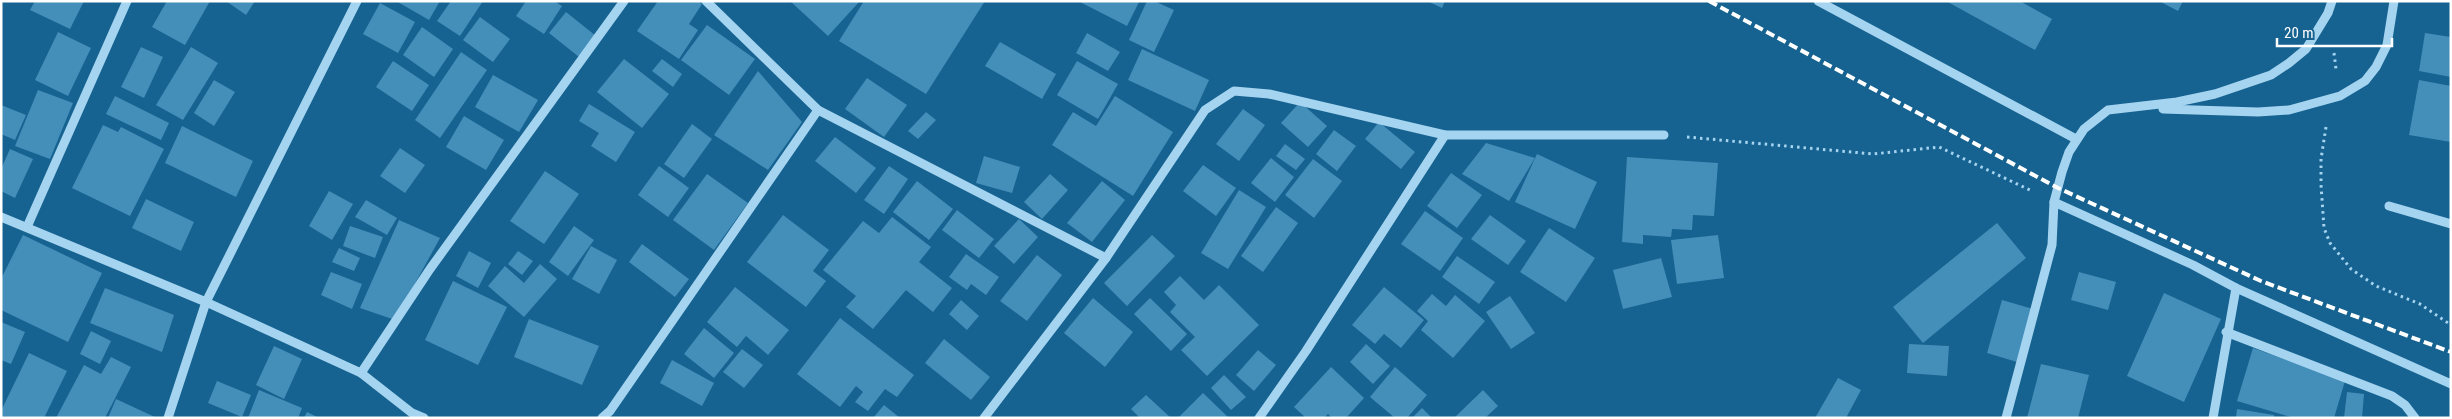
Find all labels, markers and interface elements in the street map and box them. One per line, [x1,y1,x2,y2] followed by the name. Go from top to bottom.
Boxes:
[2277,15,2392,47] scale bar
[2284,24,2314,42] text: 20 m

